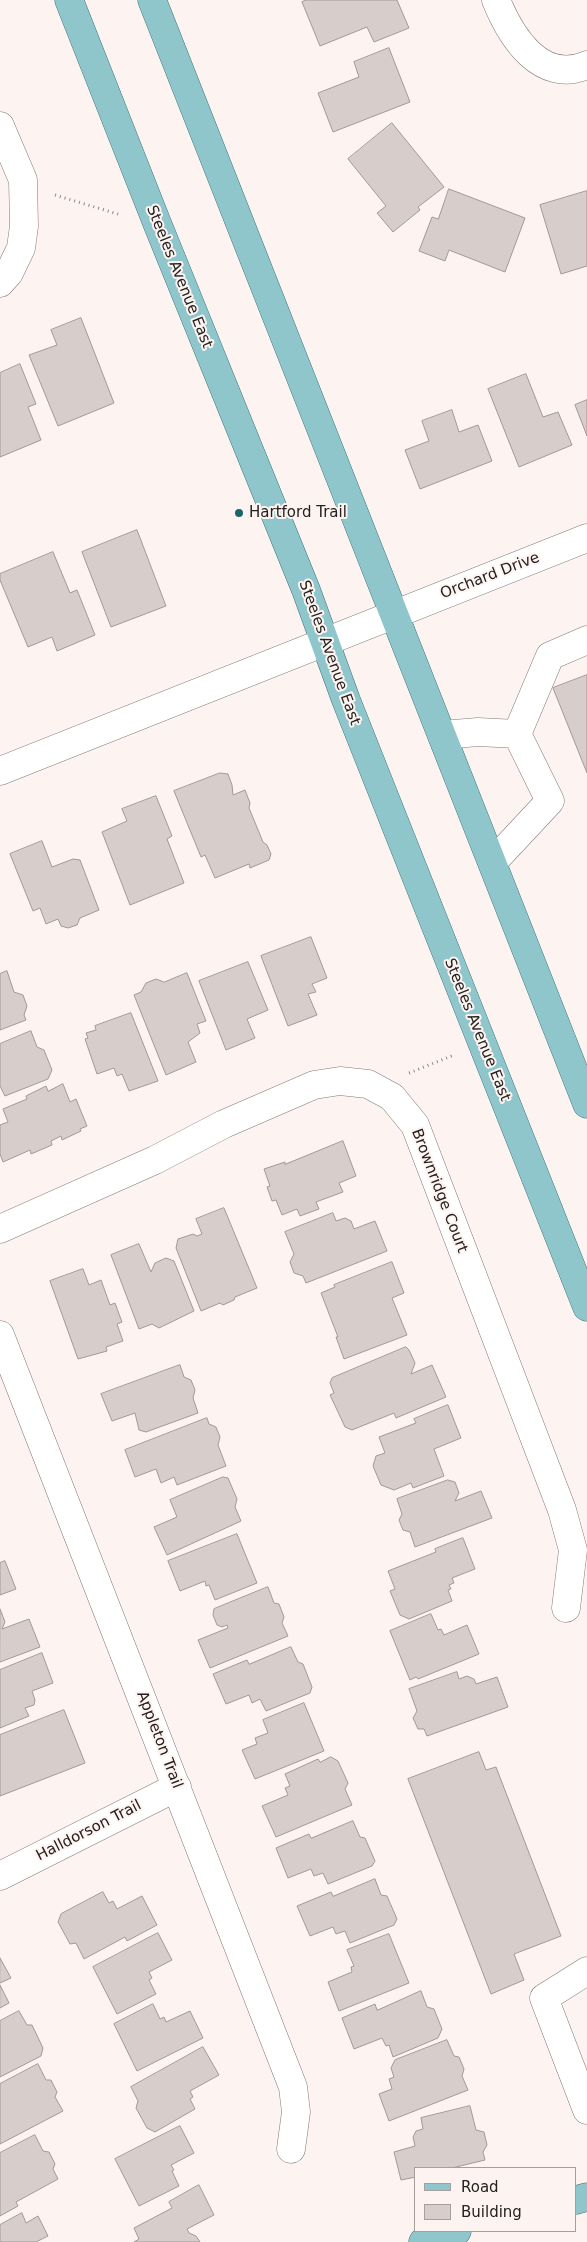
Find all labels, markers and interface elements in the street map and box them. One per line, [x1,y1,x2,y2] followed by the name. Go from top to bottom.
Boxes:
[142,203,216,351] street label: Steeles Avenue East
[249,504,347,522] place label: Hartford Trail
[233,507,245,519] marker: Hartford Trail
[438,549,542,603] street label: Orchard Drive
[294,578,364,728] street label: Steeles Avenue East
[440,956,514,1104] street label: Steeles Avenue East
[407,1126,471,1256] street label: Brownridge Court
[132,1689,186,1791] street label: Appleton Trail
[33,1797,145,1865] street label: Halldorson Trail
[414,2167,577,2232] legend
[461,2178,499,2196] text: Road
[461,2203,522,2221] text: Building

